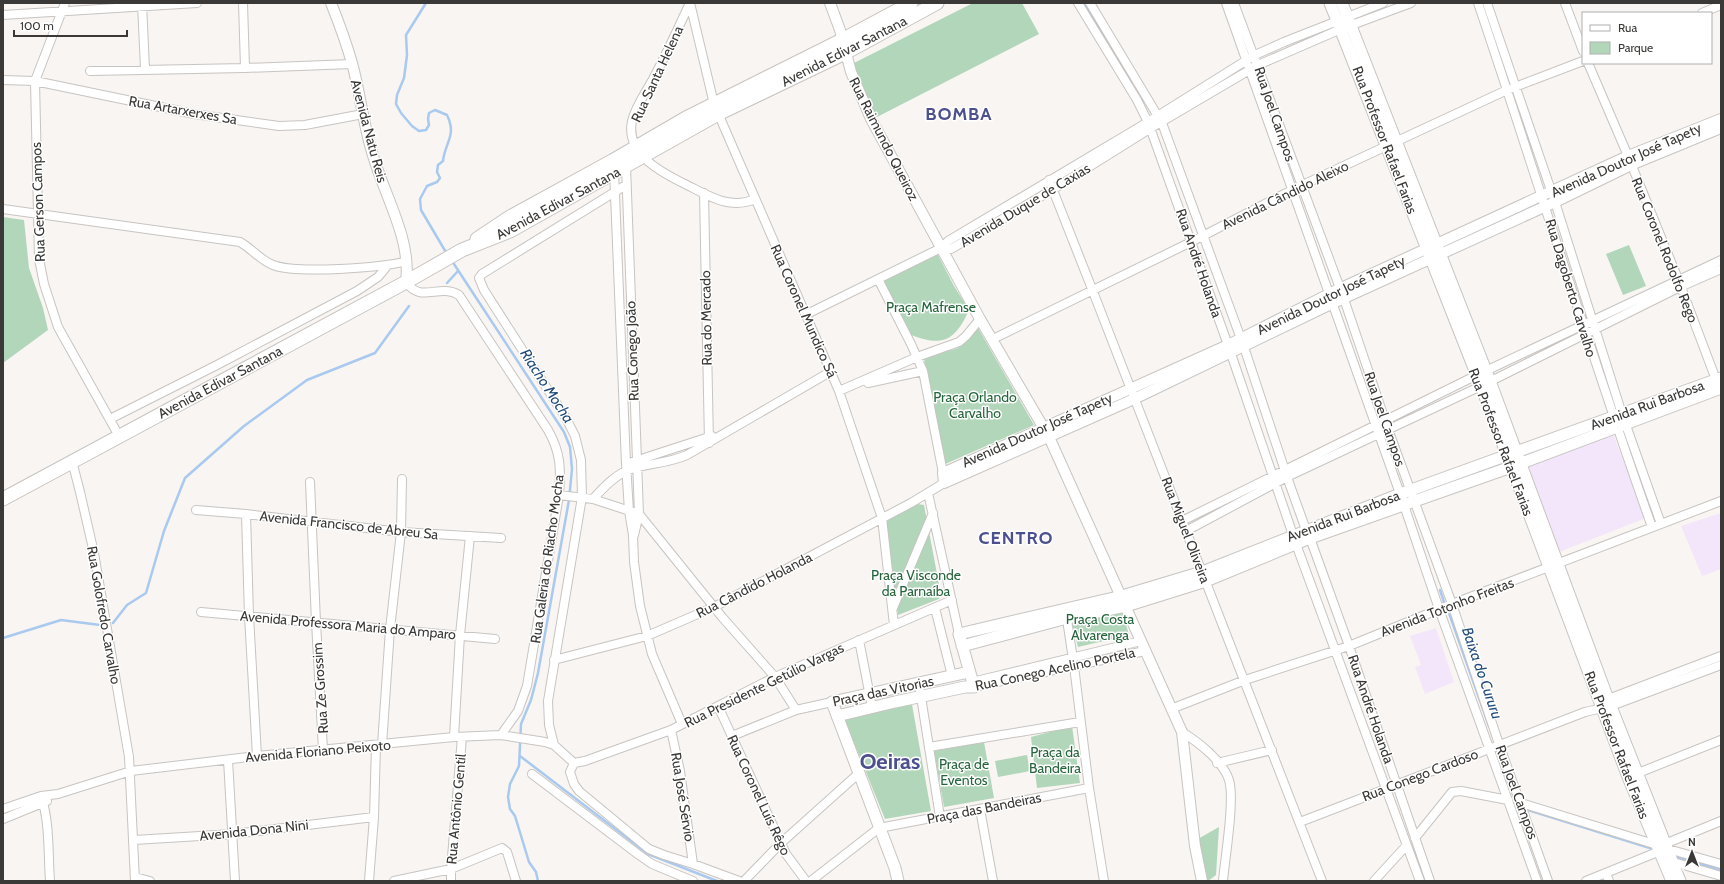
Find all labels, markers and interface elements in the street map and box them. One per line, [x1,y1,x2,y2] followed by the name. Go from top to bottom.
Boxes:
[778,11,910,90] street label: Avenida Edivar Santana
[14,12,127,38] scale bar
[1582,12,1712,64] legend
[20,18,54,33] text: 100 m
[1618,20,1637,35] text: Rua
[627,23,687,125] street label: Rua Santa Helena
[1618,40,1653,55] text: Parque
[1250,64,1300,164] street label: Rua Joel Campos
[1348,64,1422,217] street label: Rua Professor Rafael Farias
[845,74,923,204] street label: Rua Raimundo Queiroz
[347,77,391,185] street label: Avenida Natu Reis
[127,92,239,128] street label: Rua Artarxerxes Sa
[925,103,993,125] district label: BOMBA
[1548,119,1704,201] street label: Avenida Doutor José Tapety
[27,142,49,262] street label: Rua Gerson Campos
[1219,156,1352,234] street label: Avenida Cândido Aleixo
[957,159,1094,251] street label: Avenida Duque de Caxias
[493,162,624,243] street label: Avenida Edivar Santana
[1628,175,1702,326] street label: Rua Coronel Rodolfo Rego
[1172,206,1226,320] street label: Rua André Holanda
[1541,217,1601,360] street label: Rua Dagoberto Carvalho
[766,242,842,381] street label: Rua Coronel Mundico Sá
[1254,251,1408,339] street label: Avenida Doutor José Tapety
[696,270,716,366] street label: Rua do Mercado
[886,298,976,316] park label: Praça Mafrense
[621,300,643,401] street label: Rua Conego João
[155,341,286,422] street label: Avenida Edivar Santana
[516,345,578,427] water label: Riacho Mocha
[1464,366,1538,519] street label: Rua Professor Rafael Farias
[1360,369,1410,469] street label: Rua Joel Campos
[1588,376,1707,434] street label: Avenida Rui Barbosa
[933,388,1017,422] park label: Praça Orlando Carvalho
[959,389,1115,471] street label: Avenida Doutor José Tapety
[526,473,568,645] street label: Rua Galeria do Riacho Mocha
[1157,474,1215,586] street label: Rua Miguel Oliveira
[1284,486,1402,546] street label: Avenida Rui Barbosa
[259,507,440,543] street label: Avenida Francisco de Abreu Sa
[979,527,1053,549] district label: CENTRO
[83,545,125,686] street label: Rua Golofredo Carvalho
[693,548,815,622] street label: Rua Cândido Holanda
[871,566,961,600] park label: Praça Visconde da Parnaíba
[1378,573,1516,641] street label: Avenida Totonho Freitas
[239,607,457,643] street label: Avenida Professora Maria do Amparo
[1066,610,1135,644] park label: Praça Costa Alvarenga
[1458,625,1506,721] water label: Baixa do Cururu
[681,638,847,732] street label: Rua Presidente Getúlio Vargas
[308,642,332,734] street label: Rua Ze Grossim
[973,643,1137,695] street label: Rua Conego Acelino Portela
[1344,652,1398,766] street label: Rua André Holanda
[1580,669,1654,822] street label: Rua Professor Rafael Farias
[831,671,935,711] street label: Praça das Vitorias
[723,732,795,859] street label: Rua Coronel Luís Rêgo
[245,736,392,766] street label: Avenida Floriano Peixoto
[1492,742,1542,842] street label: Rua Joel Campos
[1029,743,1081,777] park label: Praça da Bandeira
[1359,744,1481,805] street label: Rua Conego Cardoso
[860,748,920,775] district label: Oeiras
[667,751,699,843] street label: Rua José Sérvio
[442,752,470,865] street label: Rua Antônio Gentil
[939,755,989,789] park label: Praça de Eventos
[925,788,1043,828] street label: Praça das Bandeiras
[199,815,309,845] street label: Avenida Dona Nini
[1672,832,1712,872] north arrow
[1688,835,1696,849] text: N

